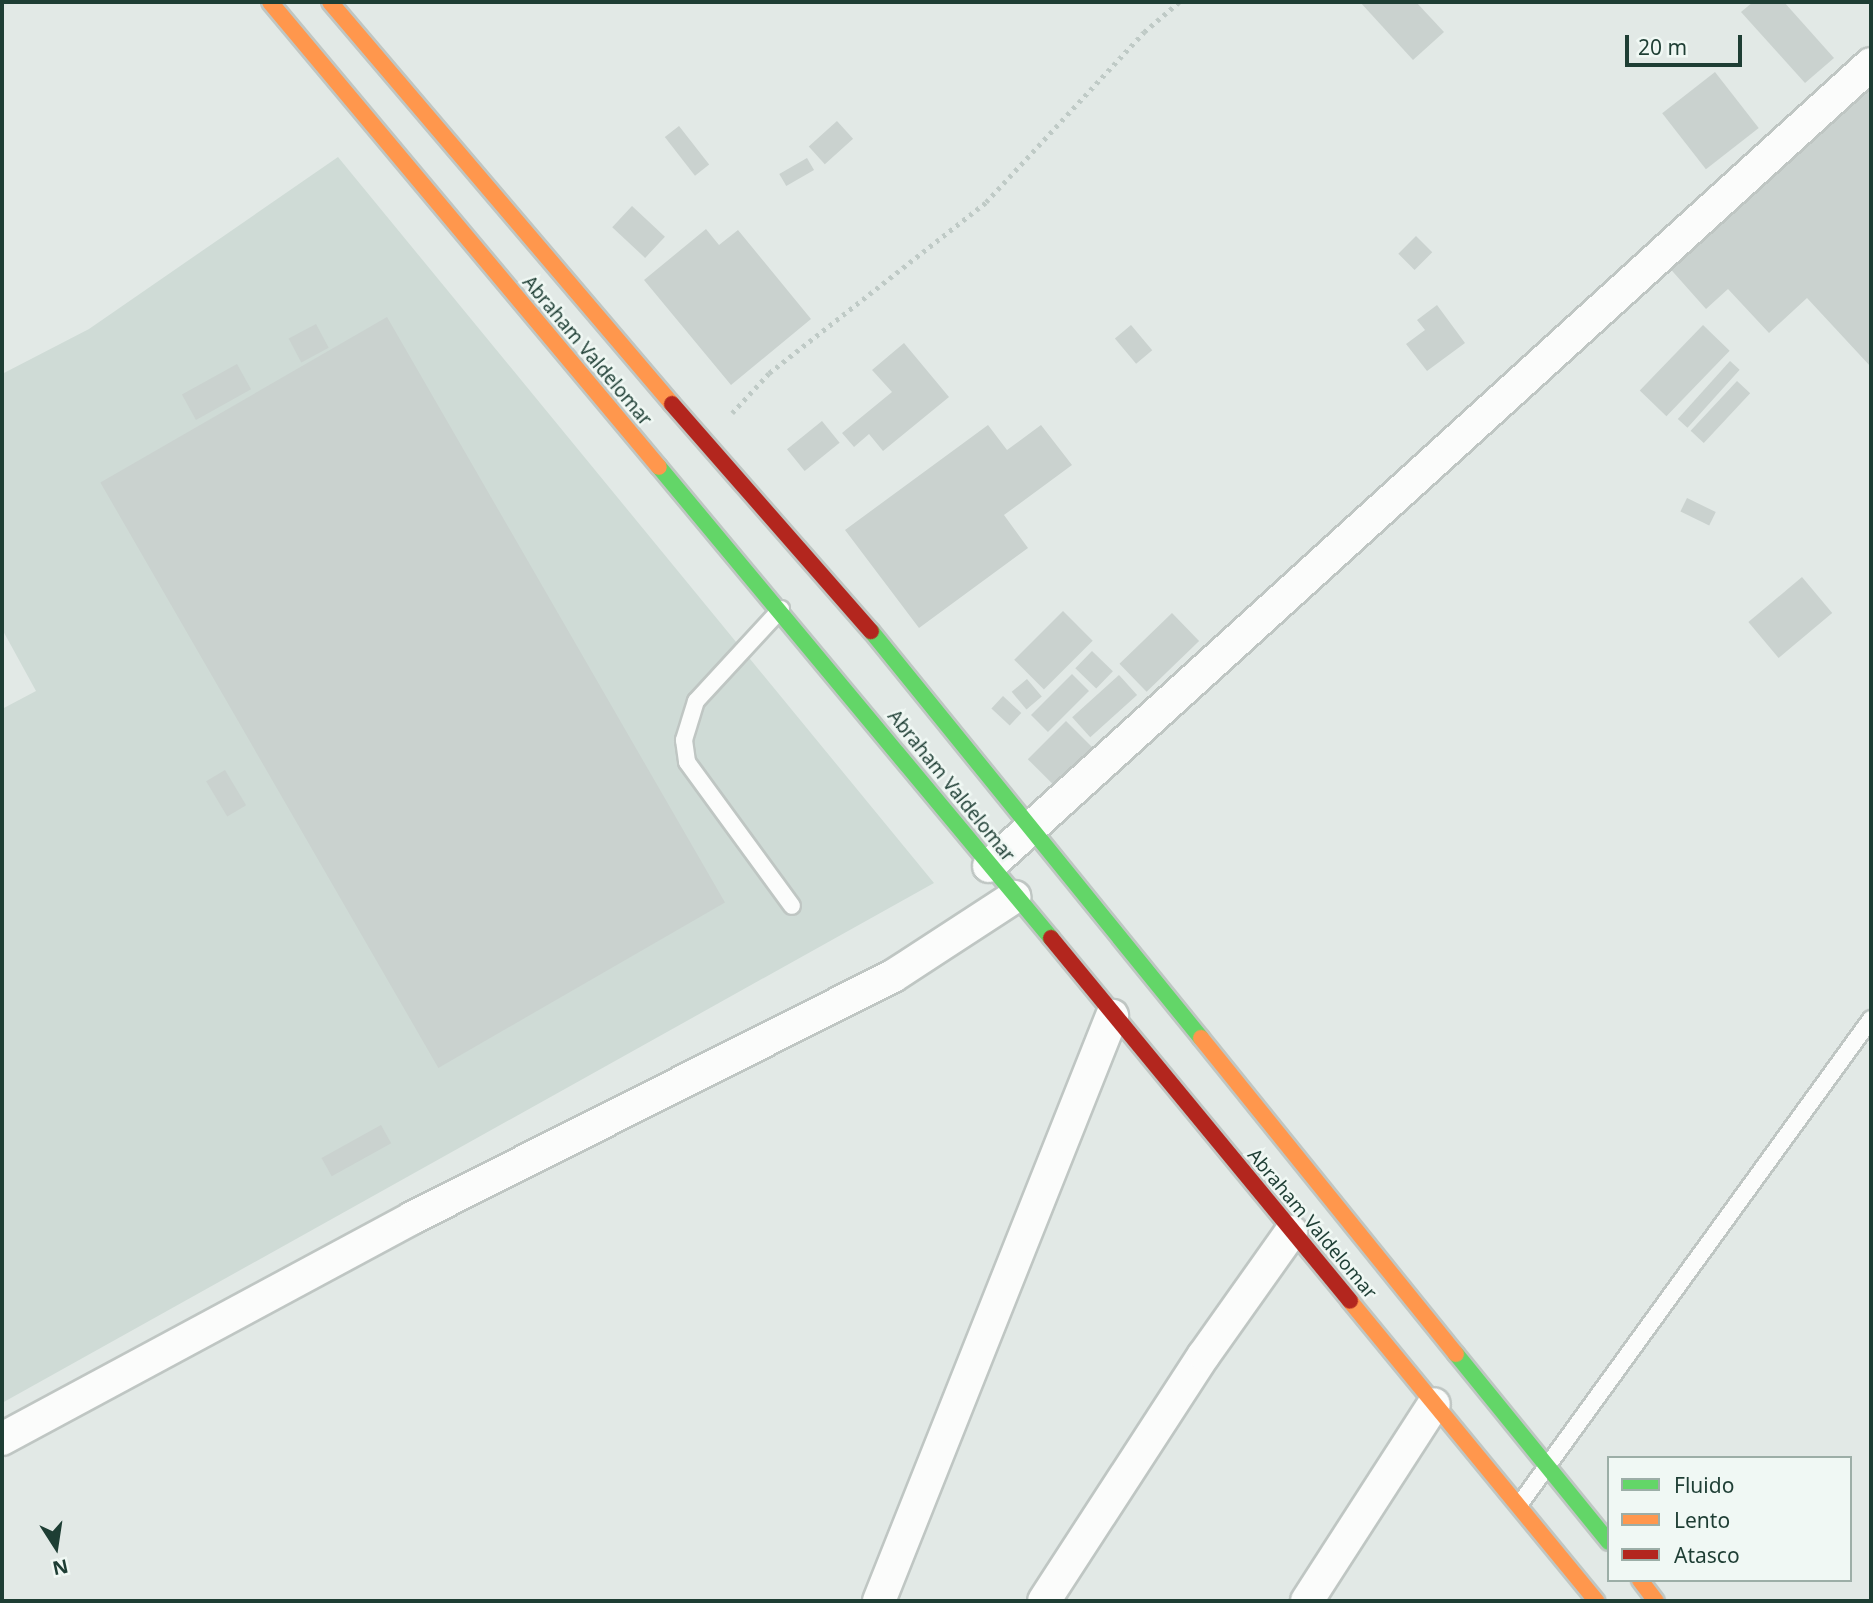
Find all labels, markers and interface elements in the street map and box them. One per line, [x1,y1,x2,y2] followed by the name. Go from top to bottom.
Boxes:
[1628,21,1745,65] scale bar
[1638,33,1687,61] text: 20 m
[518,271,656,431] street label: Abraham Valdelomar
[883,705,1019,867] street label: Abraham Valdelomar
[1243,1144,1381,1304] street label: Abraham Valdelomar
[1607,1456,1852,1582] legend
[1674,1471,1734,1499] text: Fluido
[1674,1506,1730,1534] text: Lento
[21,1512,91,1582] north arrow
[1674,1541,1740,1569] text: Atasco
[50,1553,71,1582] text: N

